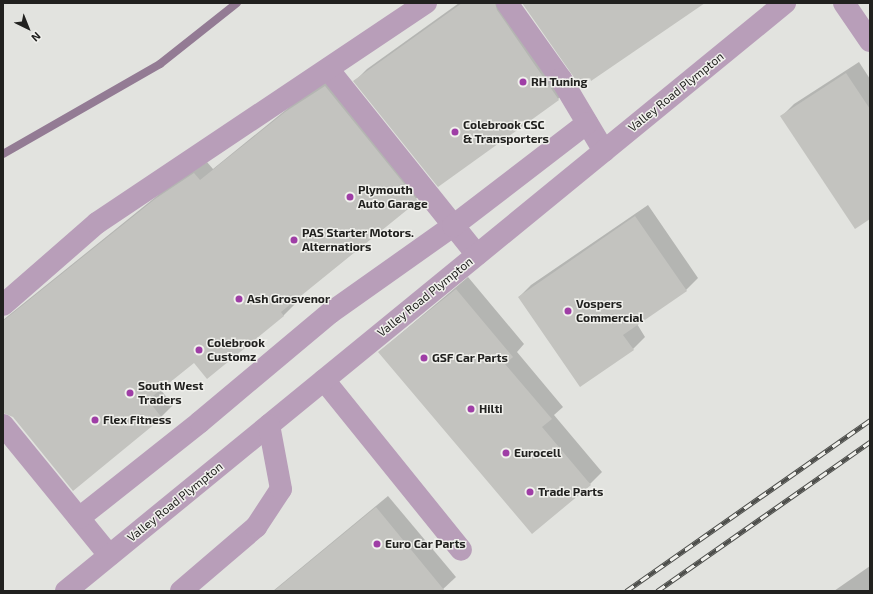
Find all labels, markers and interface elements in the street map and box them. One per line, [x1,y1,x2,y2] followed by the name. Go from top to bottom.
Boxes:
[8,8,48,48] north arrow
[29,30,44,45] text: N
[625,49,727,135] street label: Valley Road Plympton
[531,75,588,89] place label: RH Tuning
[518,77,528,87] marker: RH Tuning
[463,118,549,146] place label: Colebrook CSC & Transporters
[450,127,460,137] marker: Colebrook CSC & Transporters
[358,183,428,211] place label: Plymouth Auto Garage
[345,192,355,202] marker: Plymouth Auto Garage
[302,226,414,254] place label: PAS Starter Motors. Alternatiors
[289,235,299,245] marker: PAS Starter Motors. Alternatiors
[374,254,476,340] street label: Valley Road Plympton
[247,292,330,306] place label: Ash Grosvenor
[234,294,244,304] marker: Ash Grosvenor
[576,297,643,325] place label: Vospers Commercial
[563,306,573,316] marker: Vospers Commercial
[207,336,265,364] place label: Colebrook Customz
[194,345,204,355] marker: Colebrook Customz
[432,351,508,365] place label: GSF Car Parts
[419,353,429,363] marker: GSF Car Parts
[138,379,204,407] place label: South West Traders
[125,388,135,398] marker: South West Traders
[479,402,503,416] place label: Hilti
[466,404,476,414] marker: Hilti
[103,413,171,427] place label: Flex Fitness
[90,415,100,425] marker: Flex Fitness
[514,446,561,460] place label: Eurocell
[501,448,511,458] marker: Eurocell
[124,459,226,545] street label: Valley Road Plympton
[538,485,603,499] place label: Trade Parts
[525,487,535,497] marker: Trade Parts
[385,537,466,551] place label: Euro Car Parts
[372,539,382,549] marker: Euro Car Parts

